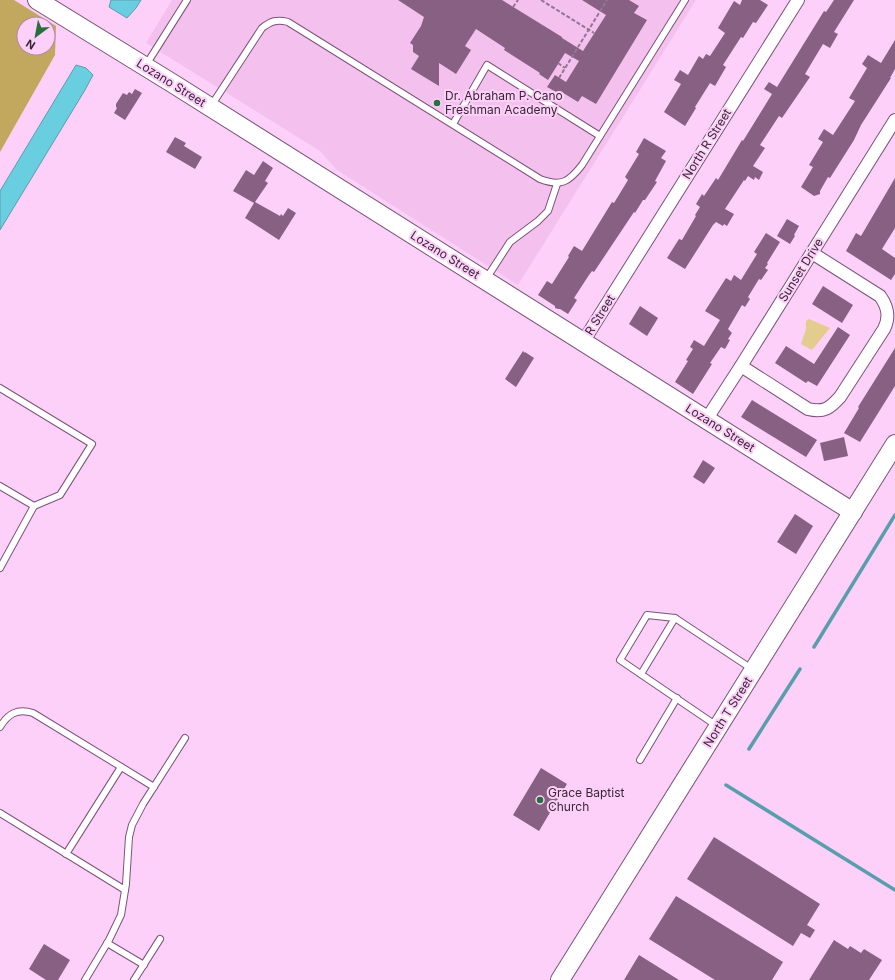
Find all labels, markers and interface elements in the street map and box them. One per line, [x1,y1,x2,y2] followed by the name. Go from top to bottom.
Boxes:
[16,16,56,56] north arrow
[23,36,38,53] text: N
[134,55,209,110] street label: Lozano Street
[445,88,563,117] place label: Dr. Abraham P. Cano Freshman Academy
[432,98,442,108] marker: Dr. Abraham P. Cano Freshman Academy
[679,106,734,182] street label: North R Street
[408,227,483,282] street label: Lozano Street
[775,235,826,304] street label: Sunset Drive
[581,292,618,338] street label: R Street
[683,400,758,455] street label: Lozano Street
[700,674,755,750] street label: North T Street
[548,785,625,814] place label: Grace Baptist Church
[535,795,545,805] marker: Grace Baptist Church

